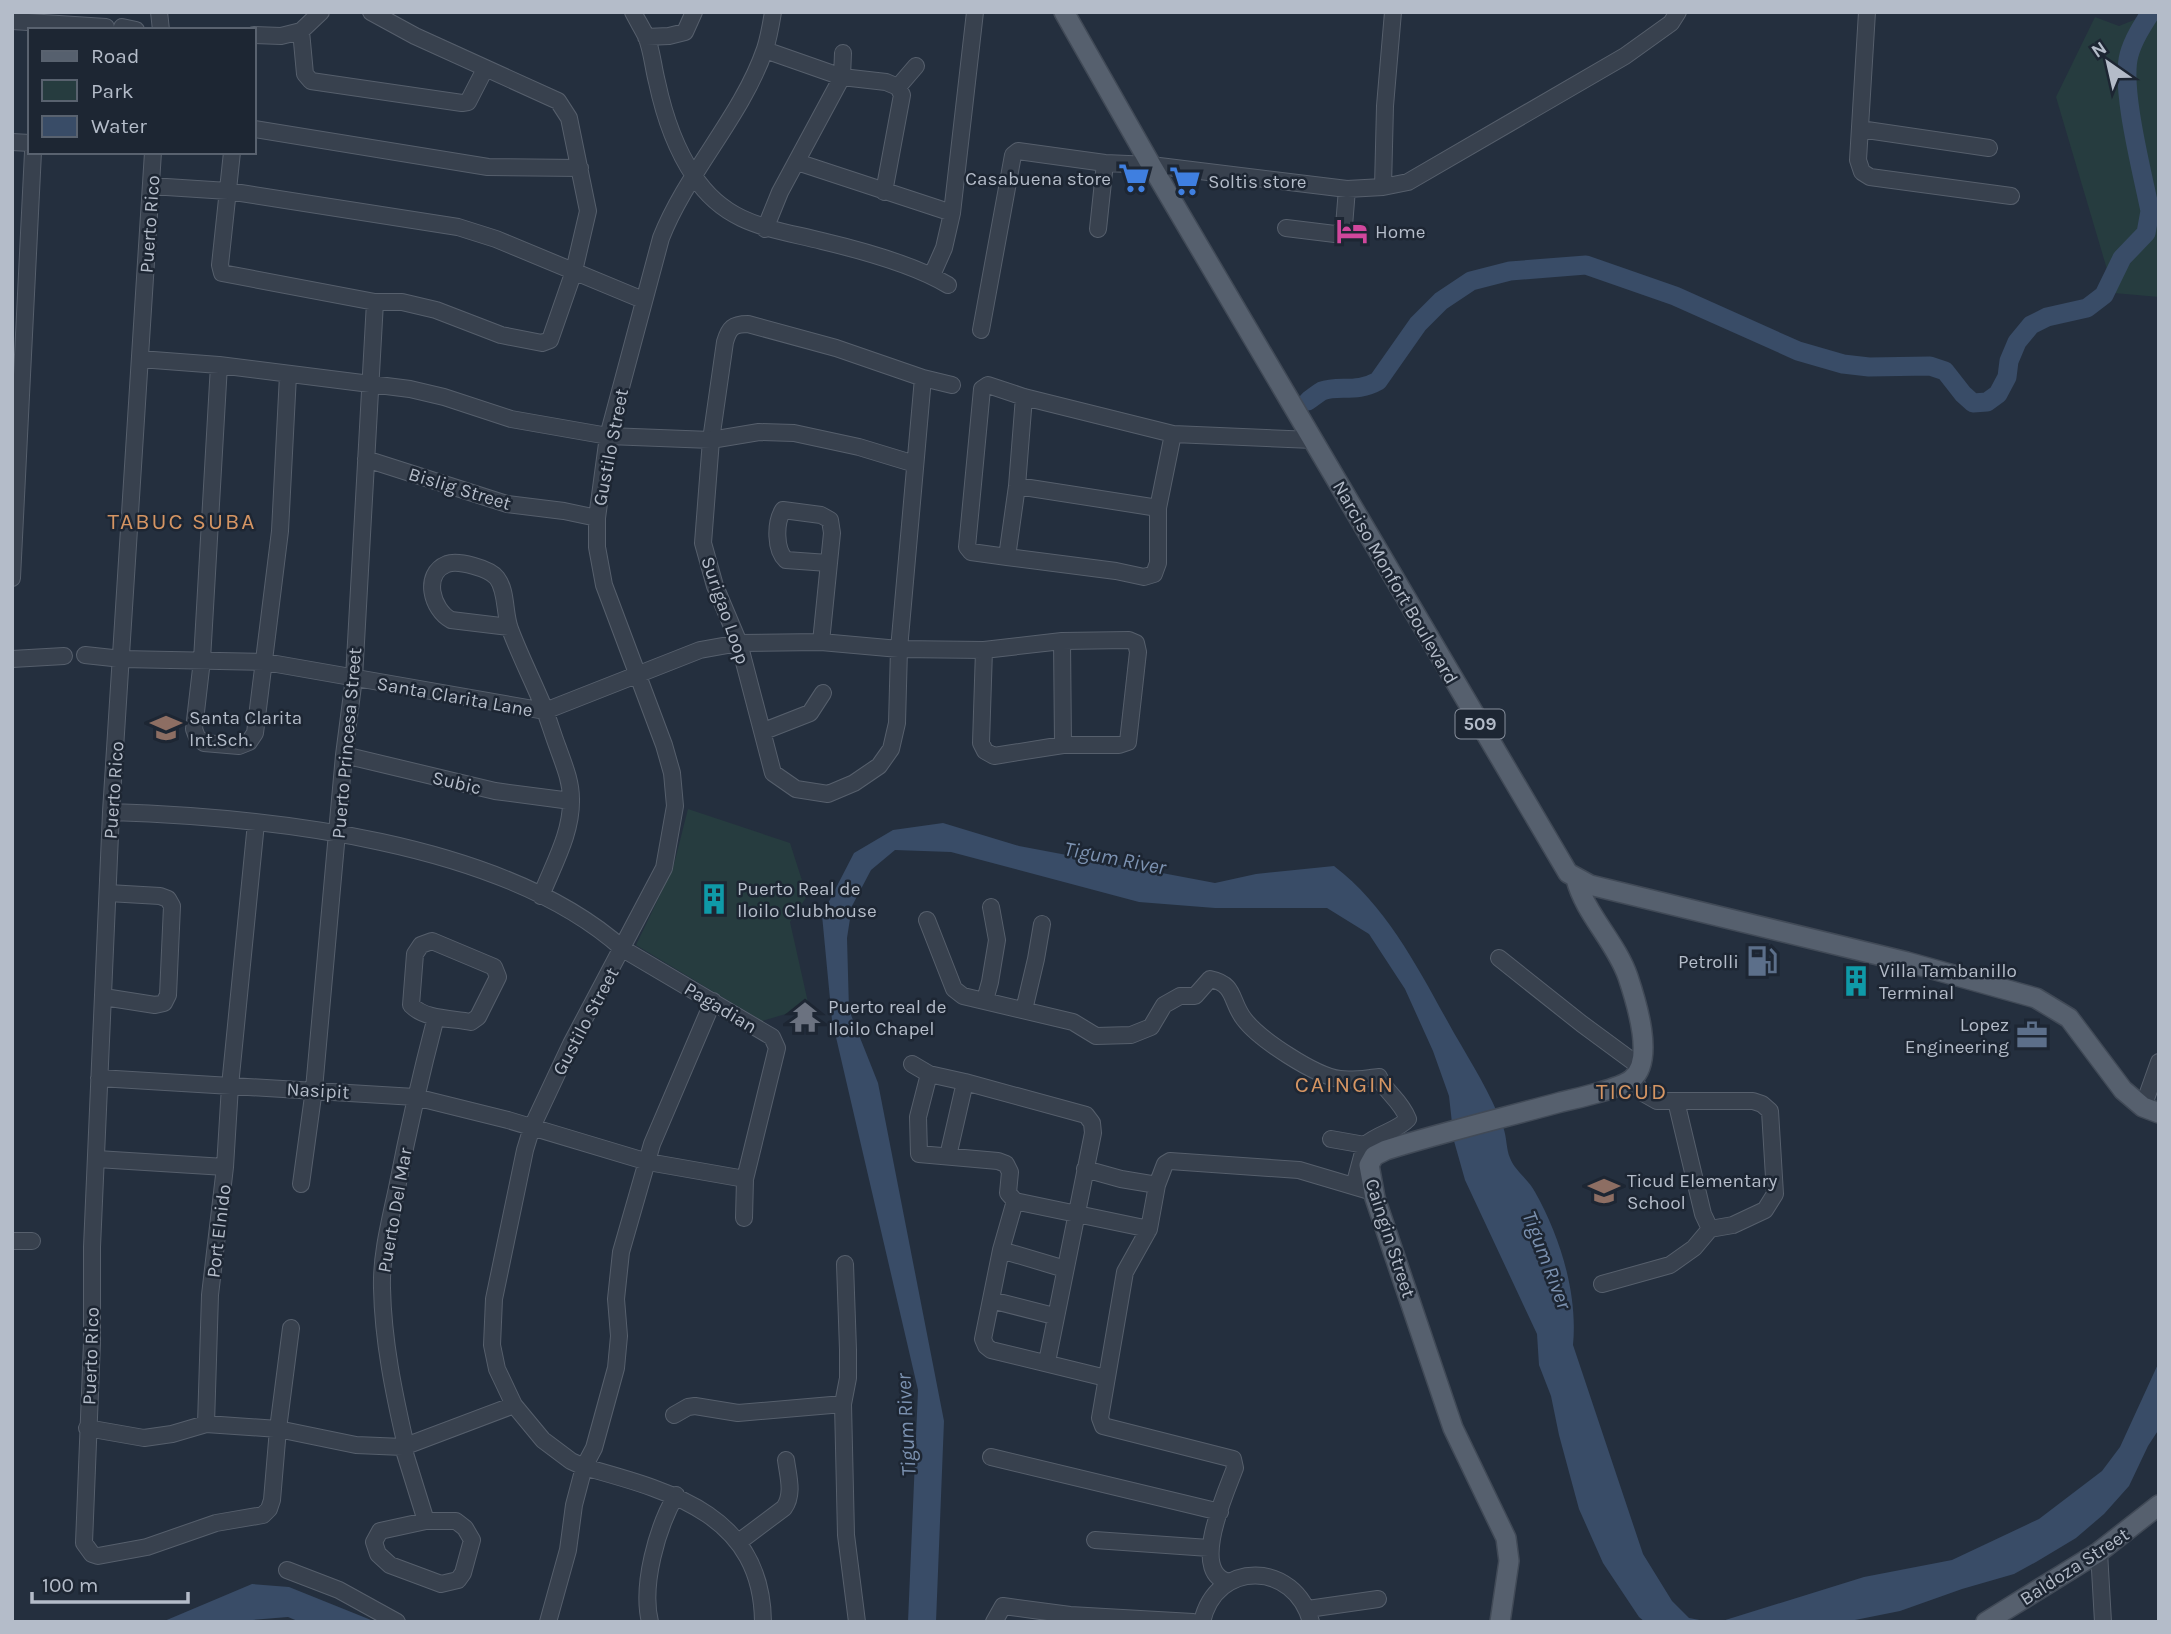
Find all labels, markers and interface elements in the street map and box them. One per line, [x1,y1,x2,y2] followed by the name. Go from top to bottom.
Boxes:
[28,28,256,154] legend
[2073,28,2143,98] north arrow
[2087,37,2111,63] text: N
[91,44,139,68] text: Road
[91,79,134,103] text: Park
[91,114,147,138] text: Water
[1117,161,1151,195] supermarket icon: Casabuena store
[1168,164,1202,198] supermarket icon: Soltis store
[965,168,1111,190] place label: Casabuena store
[1208,171,1307,193] place label: Soltis store
[136,174,164,274] street label: Puerto Rico
[1335,214,1369,248] hotel icon: Home
[1375,221,1426,243] place label: Home
[589,387,633,508] street label: Gustilo Street
[406,463,514,515] street label: Bislig Street
[1328,477,1462,688] street label: Narciso Monfort Boulevard
[107,508,257,535] district label: TABUC SUBA
[696,554,754,667] street label: Surigao Loop
[328,647,366,840] street label: Puerto Princesa Street
[375,672,535,722] street label: Santa Clarita Lane
[189,707,302,751] place label: Santa Clarita Int.Sch.
[1456,710,1504,738] road number: 509
[149,711,183,745] school or university icon: Santa Clarita Int.Sch.
[100,740,128,840] street label: Puerto Rico
[430,767,483,799] street label: Subic
[1062,836,1169,880] water label: Tigum River
[737,878,877,922] place label: Puerto Real de Iloilo Clubhouse
[697,882,731,916] building icon: Puerto Real de Iloilo Clubhouse
[1745,944,1779,978] fuel station icon: Petrolli
[1678,951,1739,973] place label: Petrolli
[1879,960,2017,1004] place label: Villa Tambanillo Terminal
[548,964,624,1079] street label: Gustilo Street
[1839,964,1873,998] building icon: Villa Tambanillo Terminal
[680,978,761,1038] street label: Pagadian
[828,996,947,1040] place label: Puerto real de Iloilo Chapel
[788,1000,822,1034] temple icon: Puerto real de Iloilo Chapel
[1905,1014,2009,1058] place label: Lopez Engineering
[2015,1018,2049,1052] office icon: Lopez Engineering
[1295,1071,1395,1098] district label: CAINGIN
[286,1078,350,1104] street label: Nasipit
[1596,1078,1668,1105] district label: TICUD
[373,1146,417,1274] street label: Puerto Del Mar
[1627,1170,1777,1214] place label: Ticud Elementary School
[1587,1174,1621,1208] school or university icon: Ticud Elementary School
[1360,1176,1420,1301] street label: Caingin Street
[202,1183,236,1279] street label: Port Elnido
[1517,1208,1577,1313] water label: Tigum River
[78,1307,104,1405] street label: Puerto Rico
[891,1372,921,1477] water label: Tigum River
[2016,1523,2133,1610] street label: Baldoza Street
[32,1560,187,1604] scale bar
[42,1573,99,1597] text: 100 m

